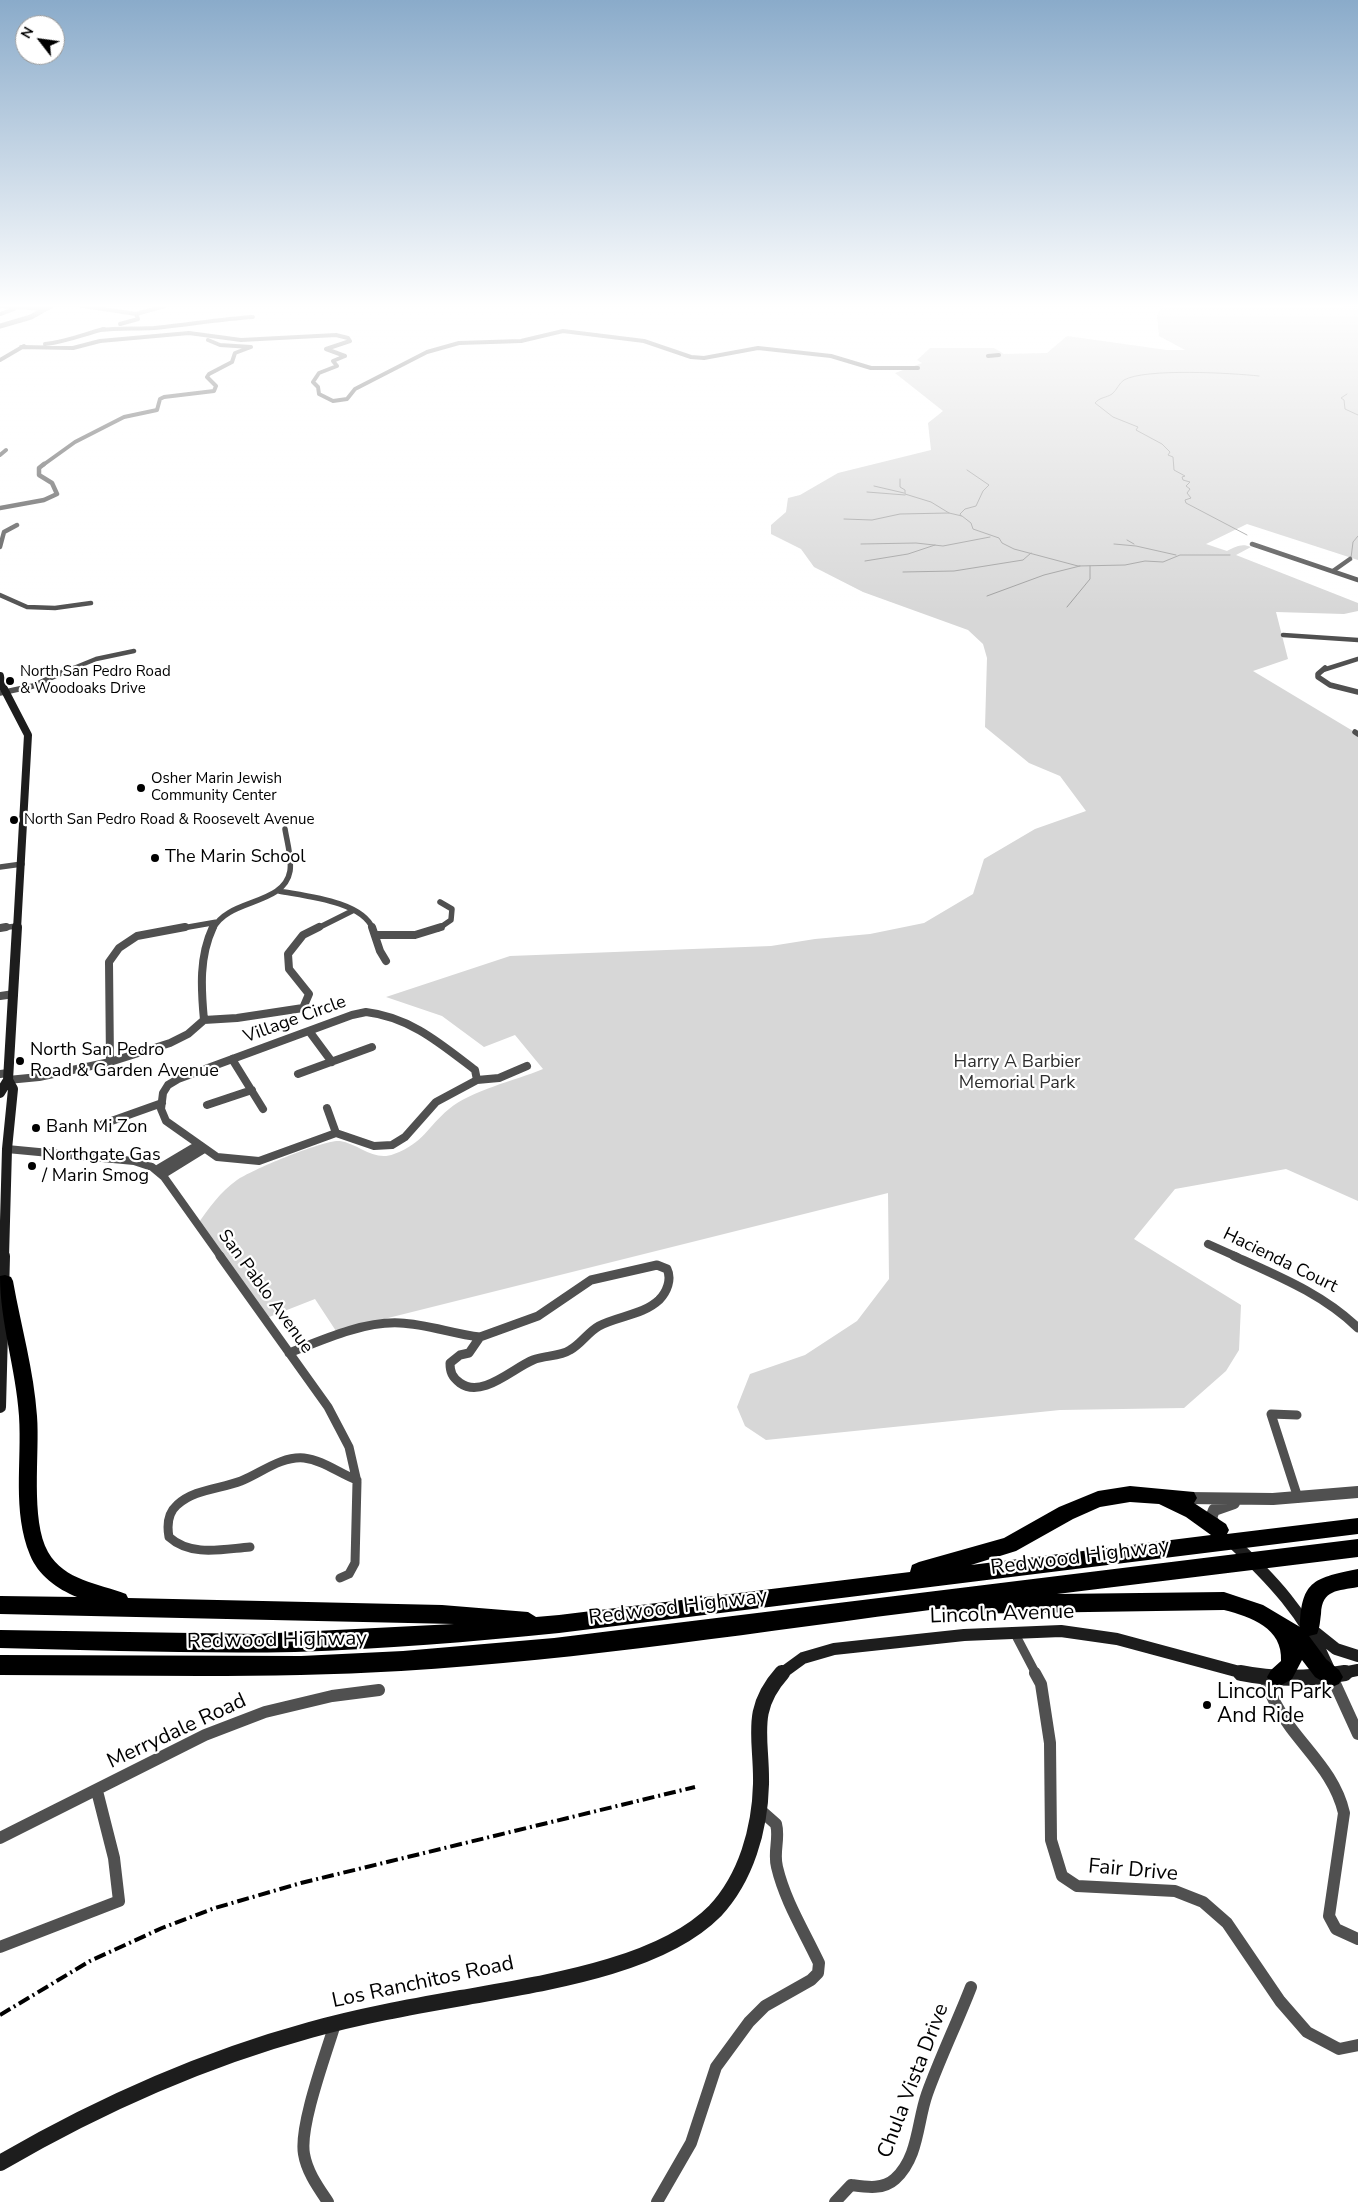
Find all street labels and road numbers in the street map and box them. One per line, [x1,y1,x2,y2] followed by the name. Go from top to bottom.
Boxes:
[241,992,349,1048] street label: Village Circle
[1219,1224,1341,1298] street label: Hacienda Court
[213,1226,317,1358] street label: San Pablo Avenue
[989,1535,1171,1581] street label: Redwood Highway
[587,1585,769,1631] street label: Redwood Highway
[929,1600,1075,1630] street label: Lincoln Avenue
[187,1627,367,1655] street label: Redwood Highway
[104,1689,250,1775] street label: Merrydale Road
[1087,1855,1179,1887] street label: Fair Drive
[330,1951,516,2015] street label: Los Ranchitos Road
[873,2000,955,2162] street label: Chula Vista Drive

